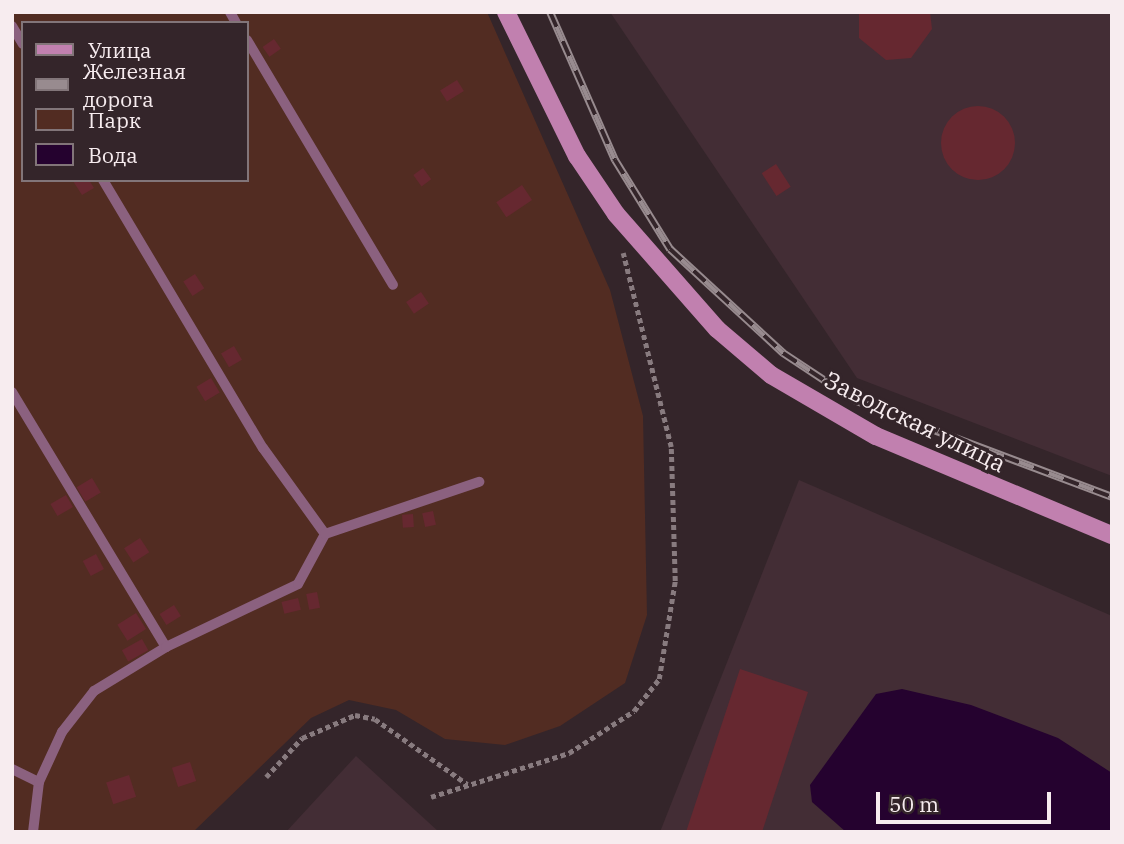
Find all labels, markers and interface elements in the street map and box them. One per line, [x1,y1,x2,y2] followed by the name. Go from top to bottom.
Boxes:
[21,21,248,182] legend
[88,36,152,64] text: Улица
[83,57,186,113] text: Железная дорога
[88,106,141,134] text: Парк
[88,141,138,169] text: Вода
[819,366,1011,478] street label: Заводская улица
[879,778,1054,822] scale bar
[889,790,939,818] text: 50 m

